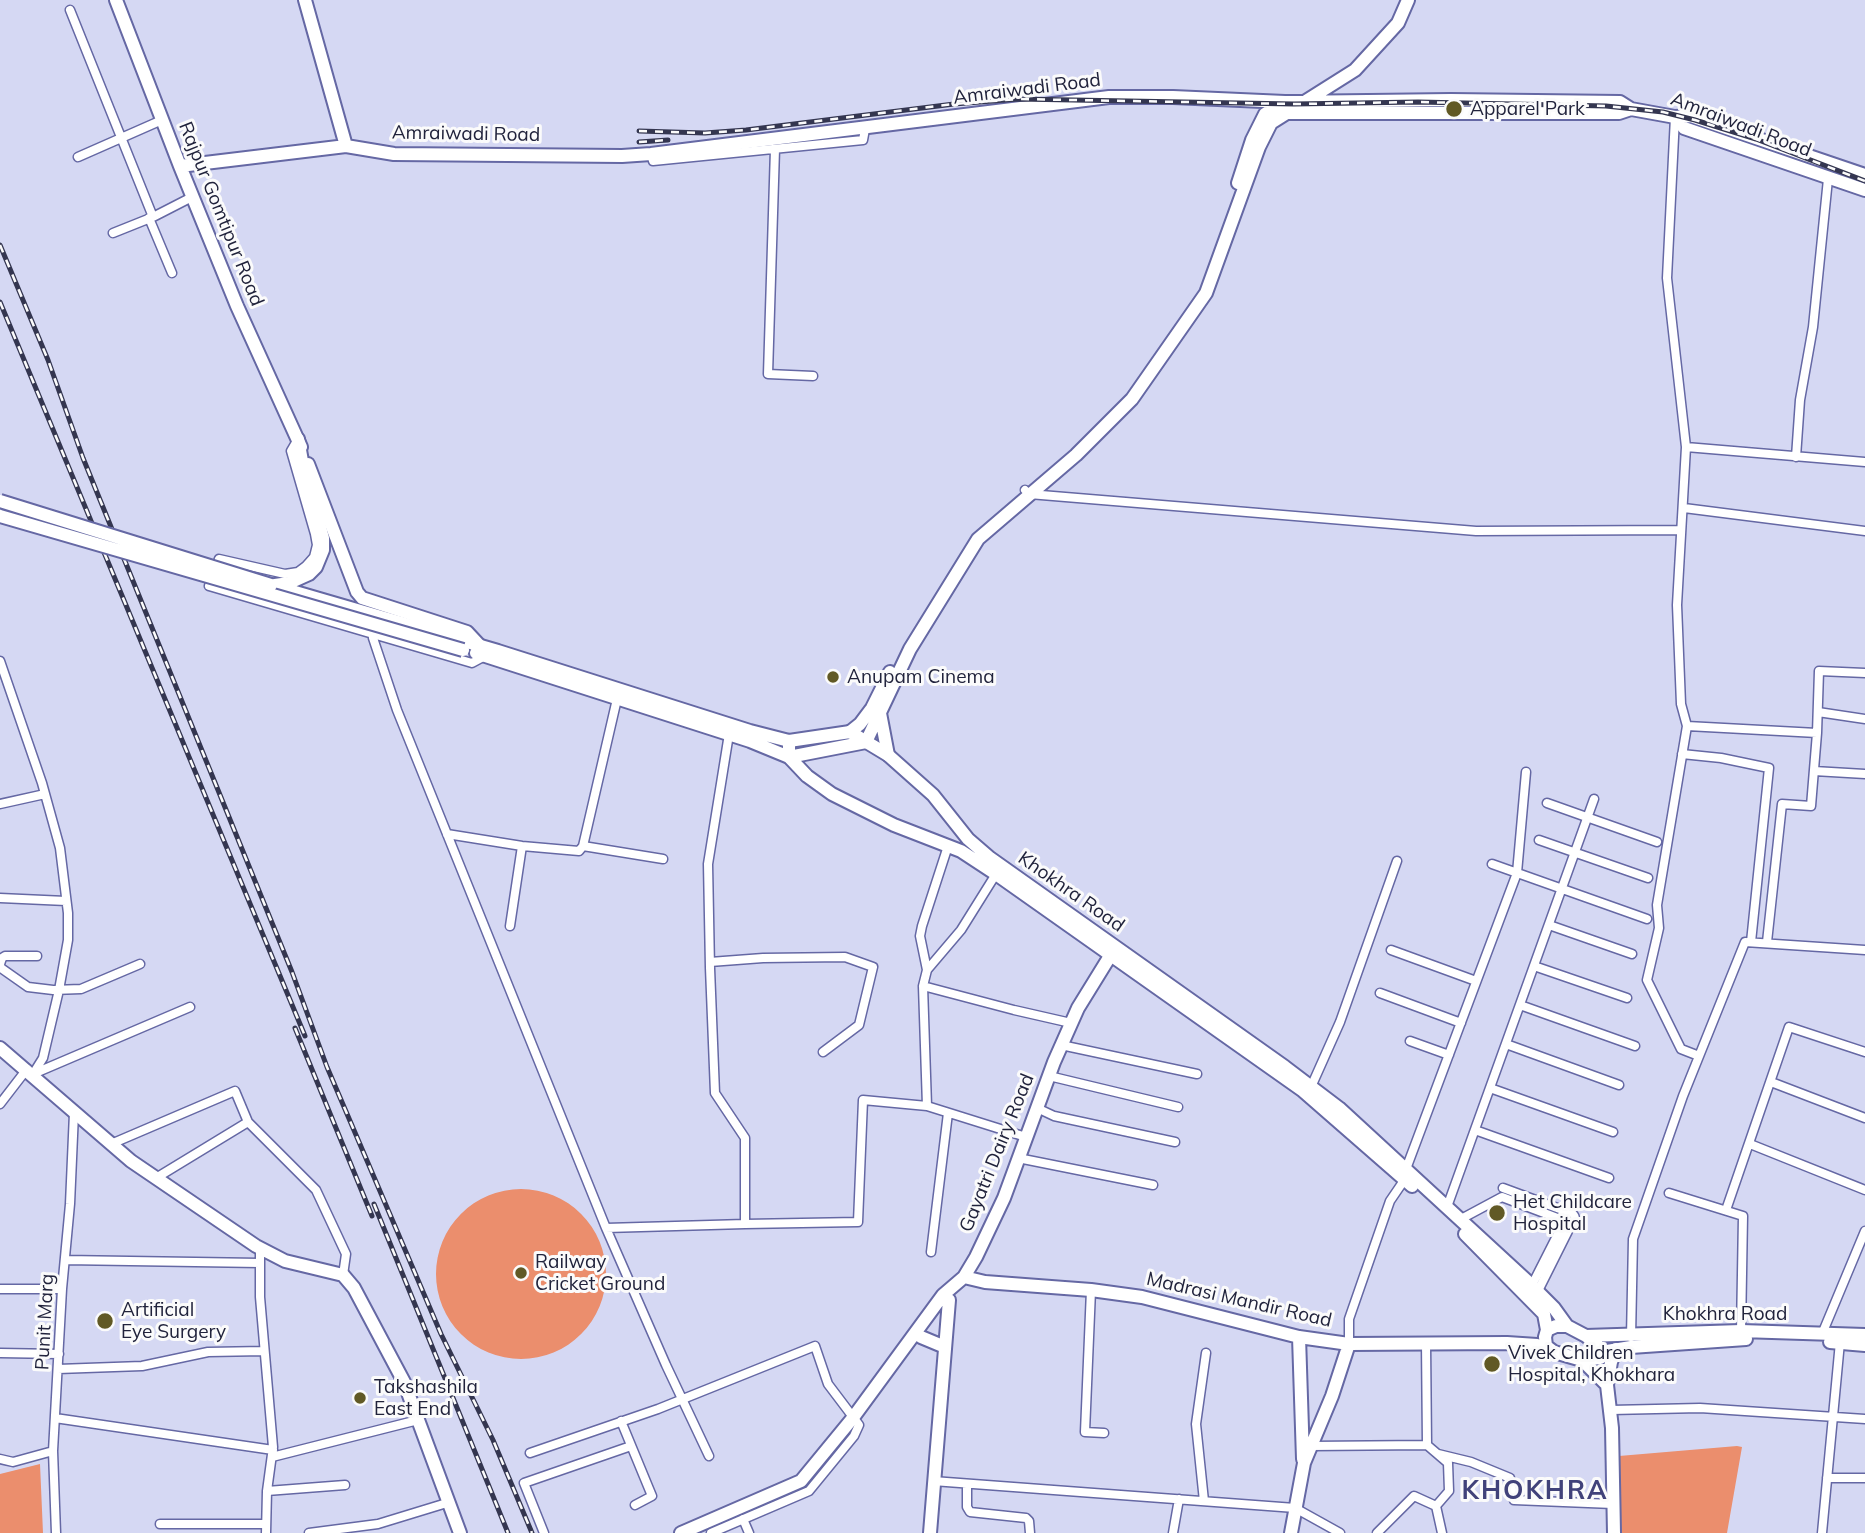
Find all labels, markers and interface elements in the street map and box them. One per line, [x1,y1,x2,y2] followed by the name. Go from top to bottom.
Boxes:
[952,69,1102,109] street label: Amraiwadi Road
[1668,88,1814,162] street label: Amraiwadi Road
[1470,98,1585,120] place label: Apparel Park
[1444,99,1464,119] marker: Apparel Park
[174,119,268,309] street label: Rajpur Gomtipur Road
[392,121,540,147] street label: Amraiwadi Road
[847,666,995,688] place label: Anupam Cinema
[825,669,841,685] marker: Anupam Cinema
[1013,847,1129,937] street label: Khokhra Road
[955,1071,1039,1235] street label: Gayatri Dairy Road
[1513,1191,1632,1235] place label: Het Childcare Hospital
[1487,1203,1507,1223] marker: Het Childcare Hospital
[535,1251,665,1295] place label: Railway Cricket Ground
[513,1265,529,1281] marker: Railway Cricket Ground
[1144,1268,1334,1332] street label: Madrasi Mandir Road
[31,1273,59,1371] street label: Punit Marg
[121,1299,226,1343] place label: Artificial Eye Surgery
[1663,1303,1787,1325] street label: Khokhra Road
[95,1311,115,1331] marker: Artificial Eye Surgery
[1508,1342,1675,1386] place label: Vivek Children Hospital, Khokhara
[1482,1354,1502,1374] marker: Vivek Children Hospital, Khokhara
[374,1376,478,1420] place label: Takshashila East End
[352,1390,368,1406] marker: Takshashila East End
[1462,1475,1608,1507] district label: KHOKHRA

